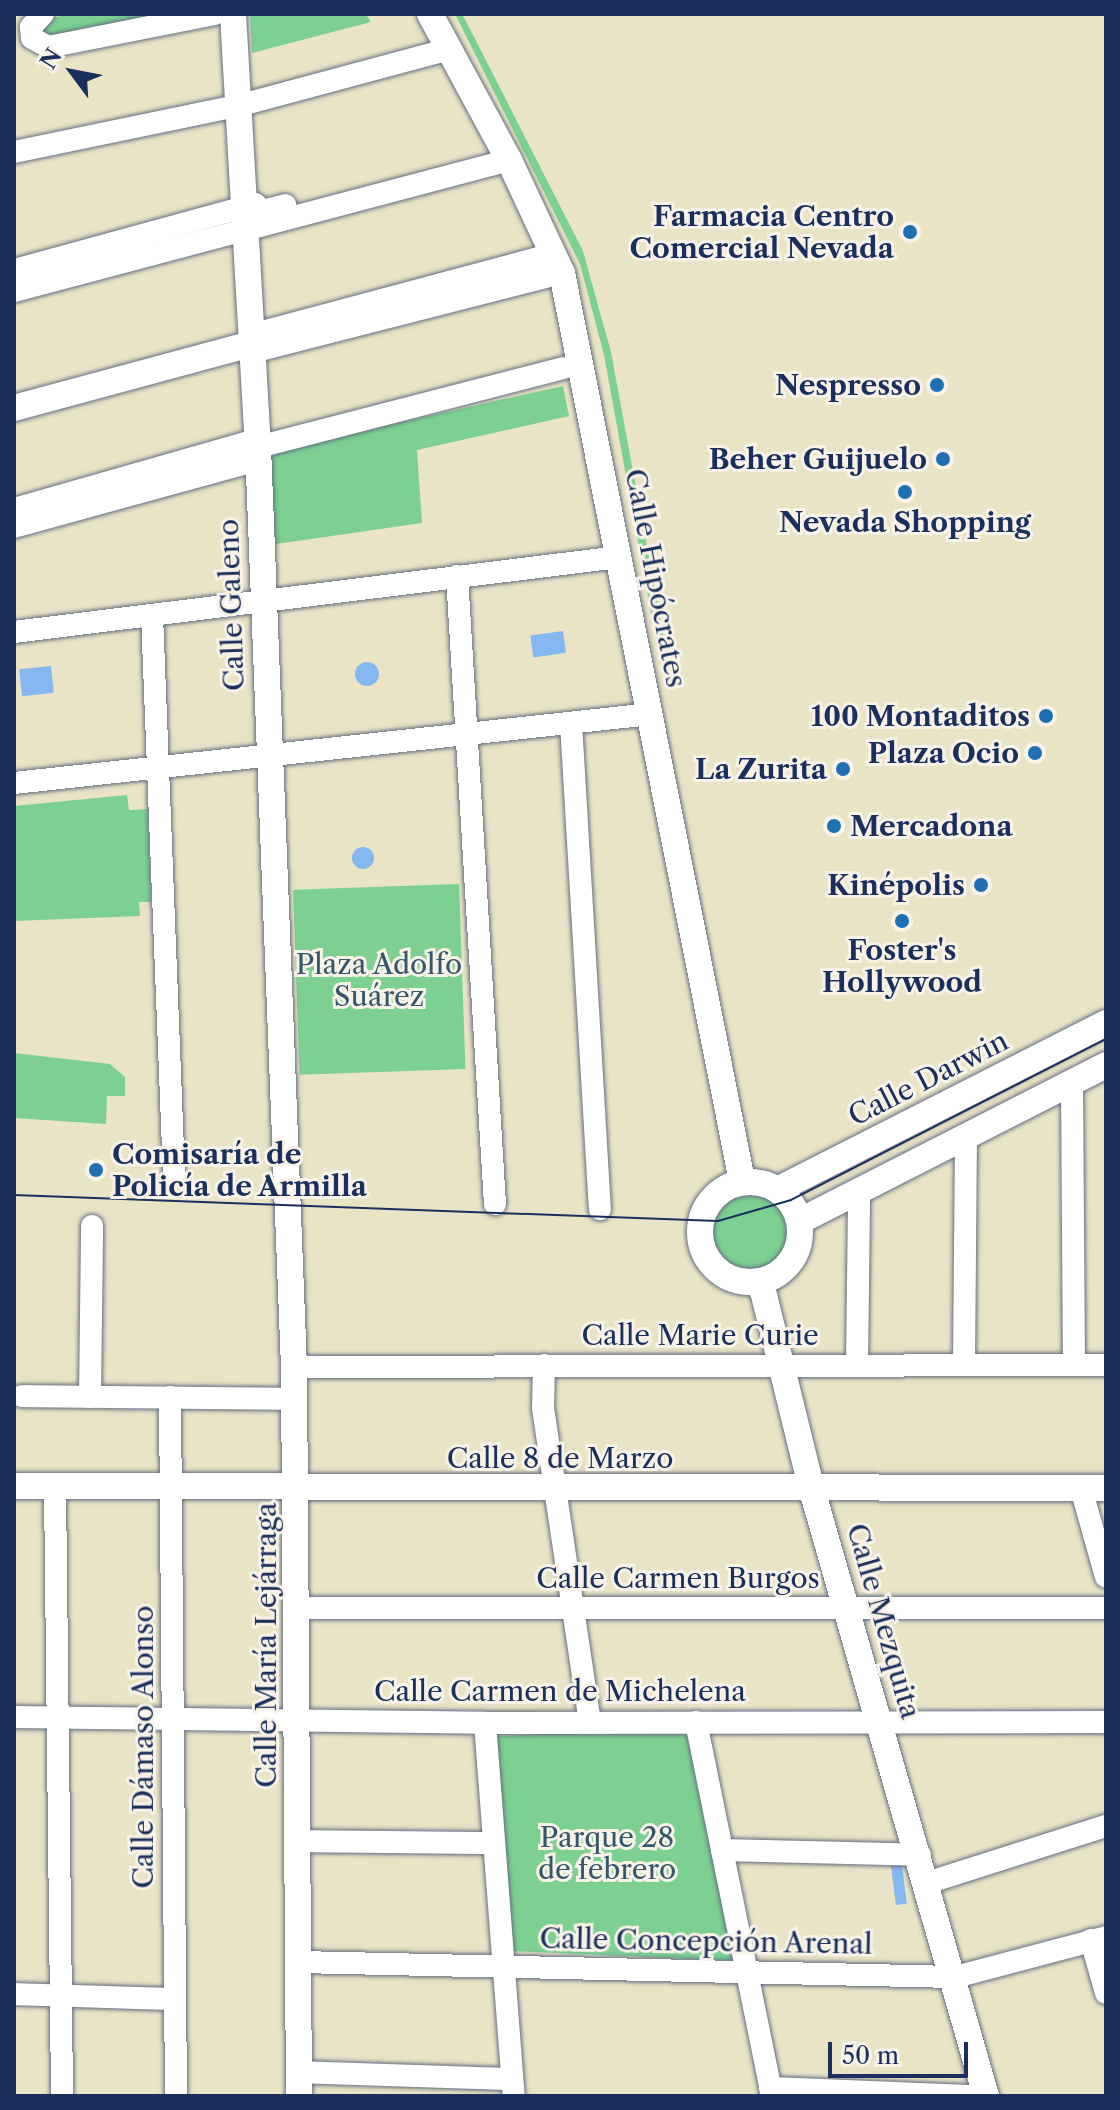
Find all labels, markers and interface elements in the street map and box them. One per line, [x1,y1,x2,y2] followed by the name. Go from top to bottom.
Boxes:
[32,32,112,112] north arrow
[35,44,68,74] text: N
[630,199,894,265] place label: Farmacia Centro Comercial Nevada
[901,223,919,241] marker: Farmacia Centro Comercial Nevada
[775,368,921,402] place label: Nespresso
[928,376,946,394] marker: Nespresso
[709,442,927,476] place label: Beher Guijuelo
[934,450,952,468] marker: Beher Guijuelo
[618,466,694,690] street label: Calle Hipócrates
[896,483,914,501] marker: Nevada Shopping
[779,505,1031,539] place label: Nevada Shopping
[211,518,251,692] street label: Calle Galeno
[811,699,1030,733] place label: 100 Montaditos
[1037,707,1055,725] marker: 100 Montaditos
[867,736,1019,770] place label: Plaza Ocio
[1026,744,1044,762] marker: Plaza Ocio
[695,752,827,786] place label: La Zurita
[834,760,852,778] marker: La Zurita
[850,809,1013,843] place label: Mercadona
[825,817,843,835] marker: Mercadona
[827,868,965,902] place label: Kinépolis
[972,876,990,894] marker: Kinépolis
[893,912,911,930] marker: Foster's Hollywood
[822,933,982,999] place label: Foster's Hollywood
[295,947,463,1013] park label: Plaza Adolfo Suárez
[843,1023,1013,1133] street label: Calle Darwin
[112,1137,368,1203] place label: Comisaría de Policía de Armilla
[87,1161,105,1179] marker: Comisaría de Policía de Armilla
[581,1318,819,1352] street label: Calle Marie Curie
[447,1441,673,1475] street label: Calle 8 de Marzo
[249,1502,283,1788] street label: Calle María Lejárraga
[840,1520,928,1722] street label: Calle Mezquita
[536,1561,820,1595] street label: Calle Carmen Burgos
[126,1605,160,1889] street label: Calle Dámaso Alonso
[374,1674,746,1708] street label: Calle Carmen de Michelena
[538,1820,676,1886] park label: Parque 28 de febrero
[539,1921,873,1961] street label: Calle Concepción Arenal
[832,2026,972,2076] scale bar
[842,2041,899,2070] text: 50 m

